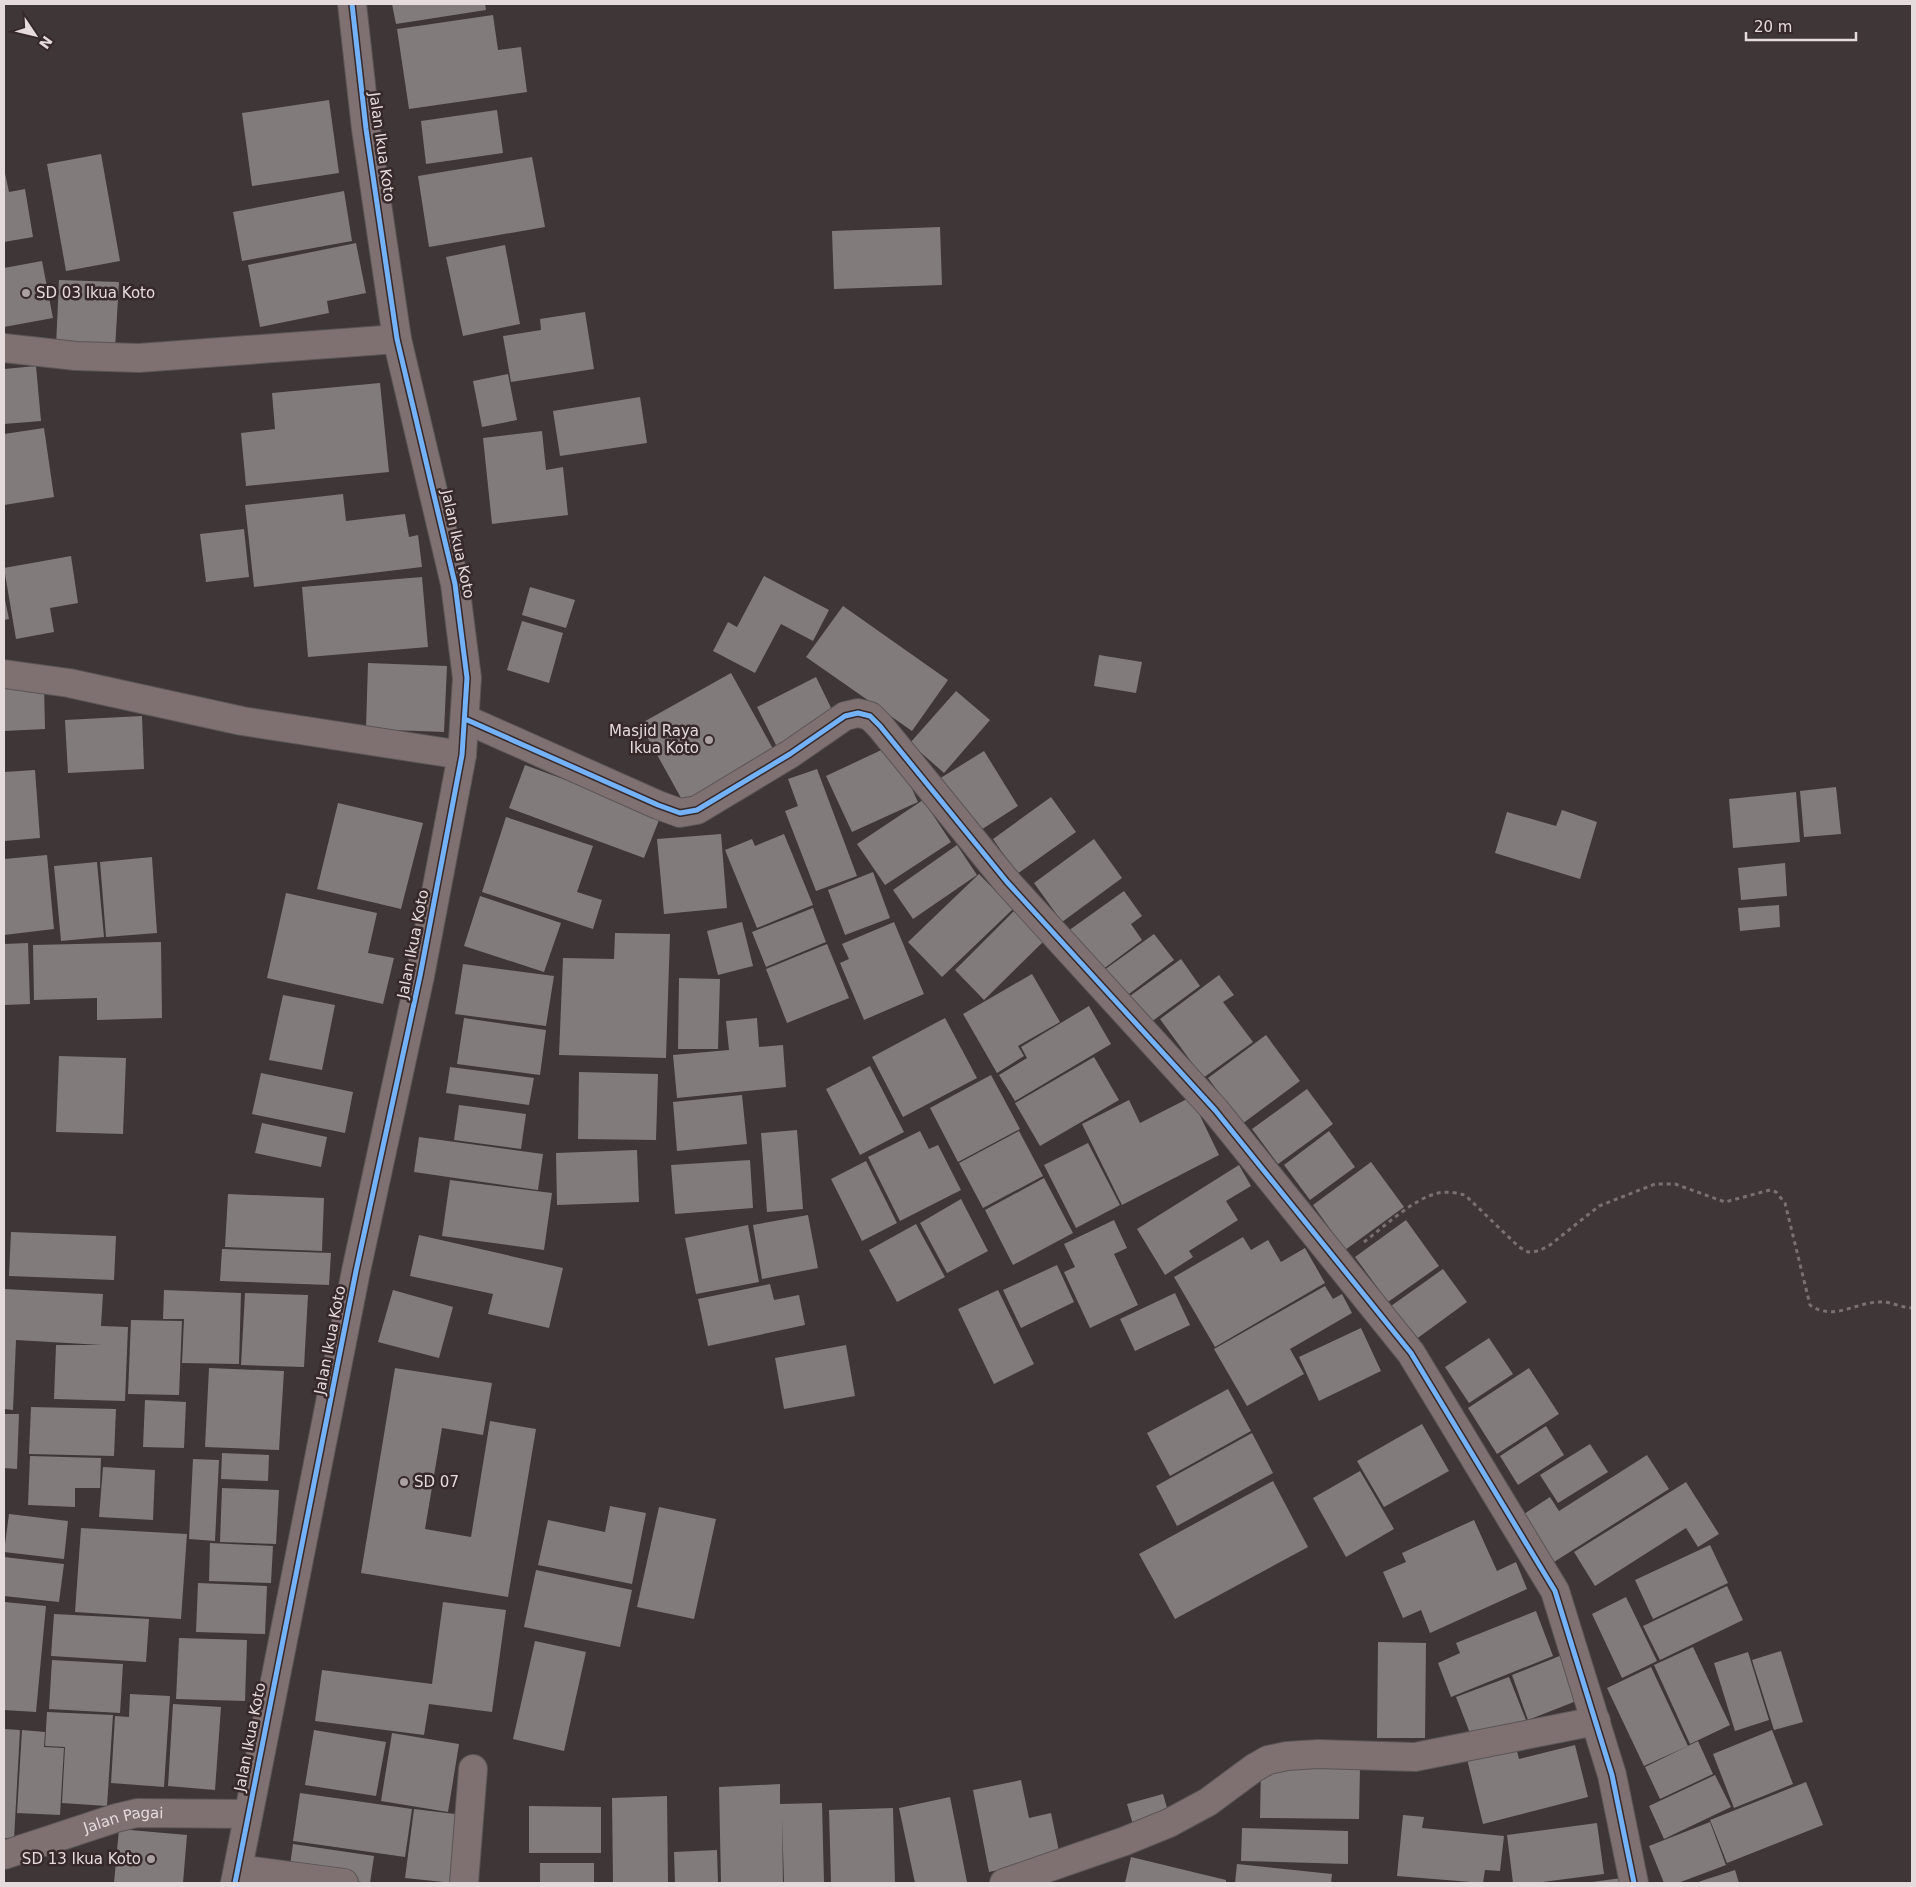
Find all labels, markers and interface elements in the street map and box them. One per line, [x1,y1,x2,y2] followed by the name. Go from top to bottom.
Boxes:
[10,10,60,60] north arrow
[1746,10,1856,42] scale bar
[1754,18,1792,36] text: 20 m
[36,33,56,52] text: N
[365,90,399,203] street label: Jalan Ikua Koto
[36,284,155,302] place label: SD 03 Ikua Koto
[20,287,32,299] marker: SD 03 Ikua Koto
[437,487,478,600] street label: Jalan Ikua Koto
[609,722,699,757] place label: Masjid Raya Ikua Koto
[703,734,715,746] marker: Masjid Raya Ikua Koto
[393,888,432,1001] street label: Jalan Ikua Koto
[310,1284,349,1397] street label: Jalan Ikua Koto
[414,1473,459,1491] place label: SD 07
[398,1476,410,1488] marker: SD 07
[230,1681,269,1794] street label: Jalan Ikua Koto
[80,1803,163,1837] street label: Jalan Pagai
[22,1850,141,1868] place label: SD 13 Ikua Koto
[145,1853,157,1865] marker: SD 13 Ikua Koto

